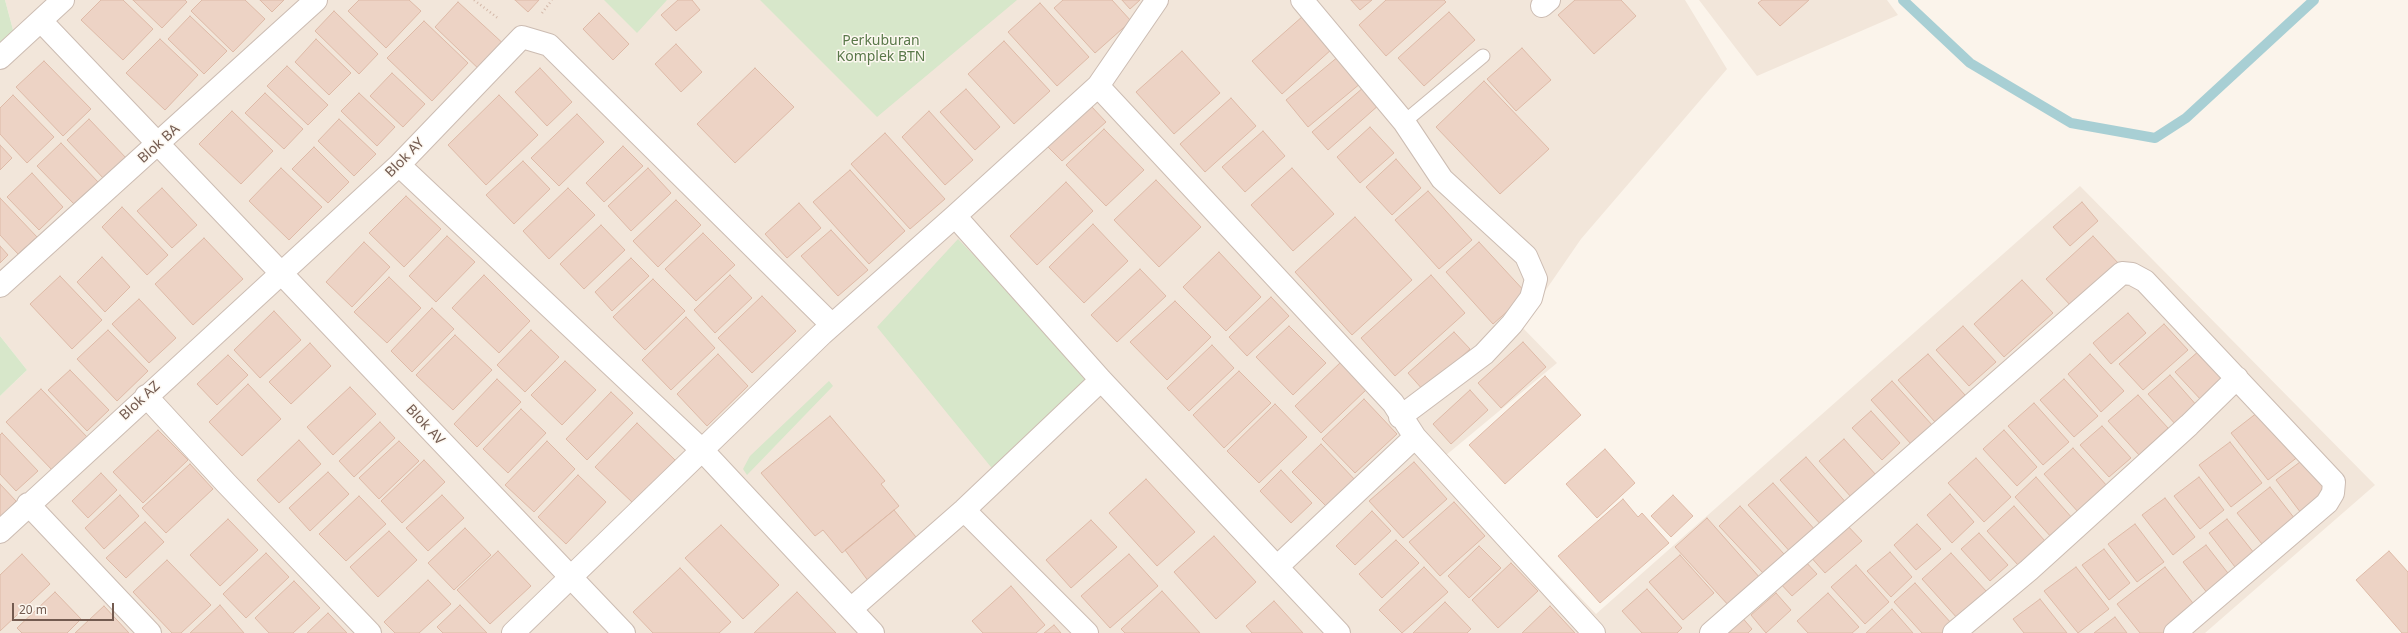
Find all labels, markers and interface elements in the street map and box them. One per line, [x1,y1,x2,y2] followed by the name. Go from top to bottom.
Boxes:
[837,33,925,66] park label: Perkuburan Komplek BTN
[135,121,183,167] street label: Blok BA
[382,135,428,181] street label: Blok AY
[116,378,164,424] street label: Blok AZ
[402,401,448,449] street label: Blok AV
[14,595,116,621] scale bar
[19,601,47,618] text: 20 m

